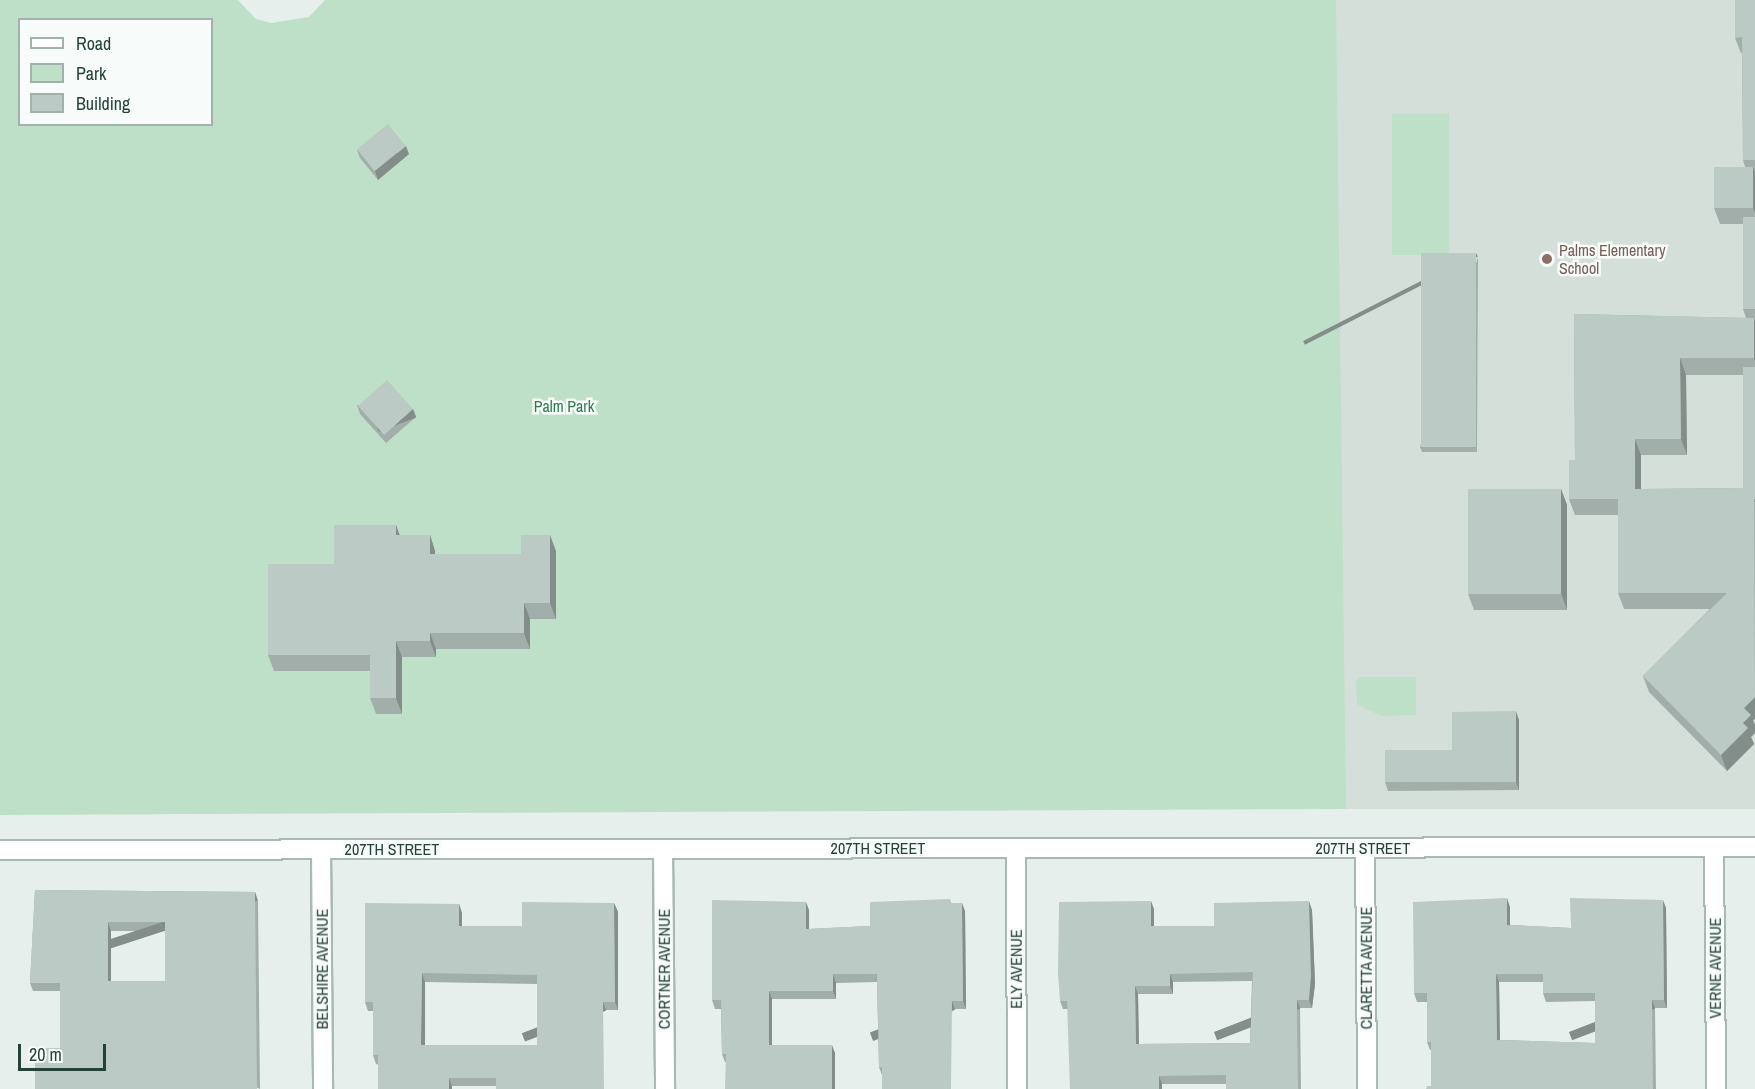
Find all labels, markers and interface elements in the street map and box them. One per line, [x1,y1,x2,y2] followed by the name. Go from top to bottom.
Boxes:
[18,18,213,126] legend
[76,31,111,56] text: Road
[76,61,106,86] text: Park
[76,91,130,116] text: Building
[1559,240,1665,278] place label: Palms Elementary School
[1540,252,1554,266] marker: Palms Elementary School
[534,396,594,416] park label: Palm Park
[831,838,925,858] street label: 207TH STREET
[1316,838,1410,858] street label: 207TH STREET
[345,839,439,859] street label: 207TH STREET
[1356,906,1376,1030] street label: CLARETTA AVENUE
[312,908,332,1030] street label: BELSHIRE AVENUE
[654,908,674,1030] street label: CORTNER AVENUE
[1705,917,1725,1019] street label: VERNE AVENUE
[1006,929,1026,1009] street label: ELY AVENUE
[21,1032,110,1070] scale bar
[29,1042,62,1067] text: 20 m

